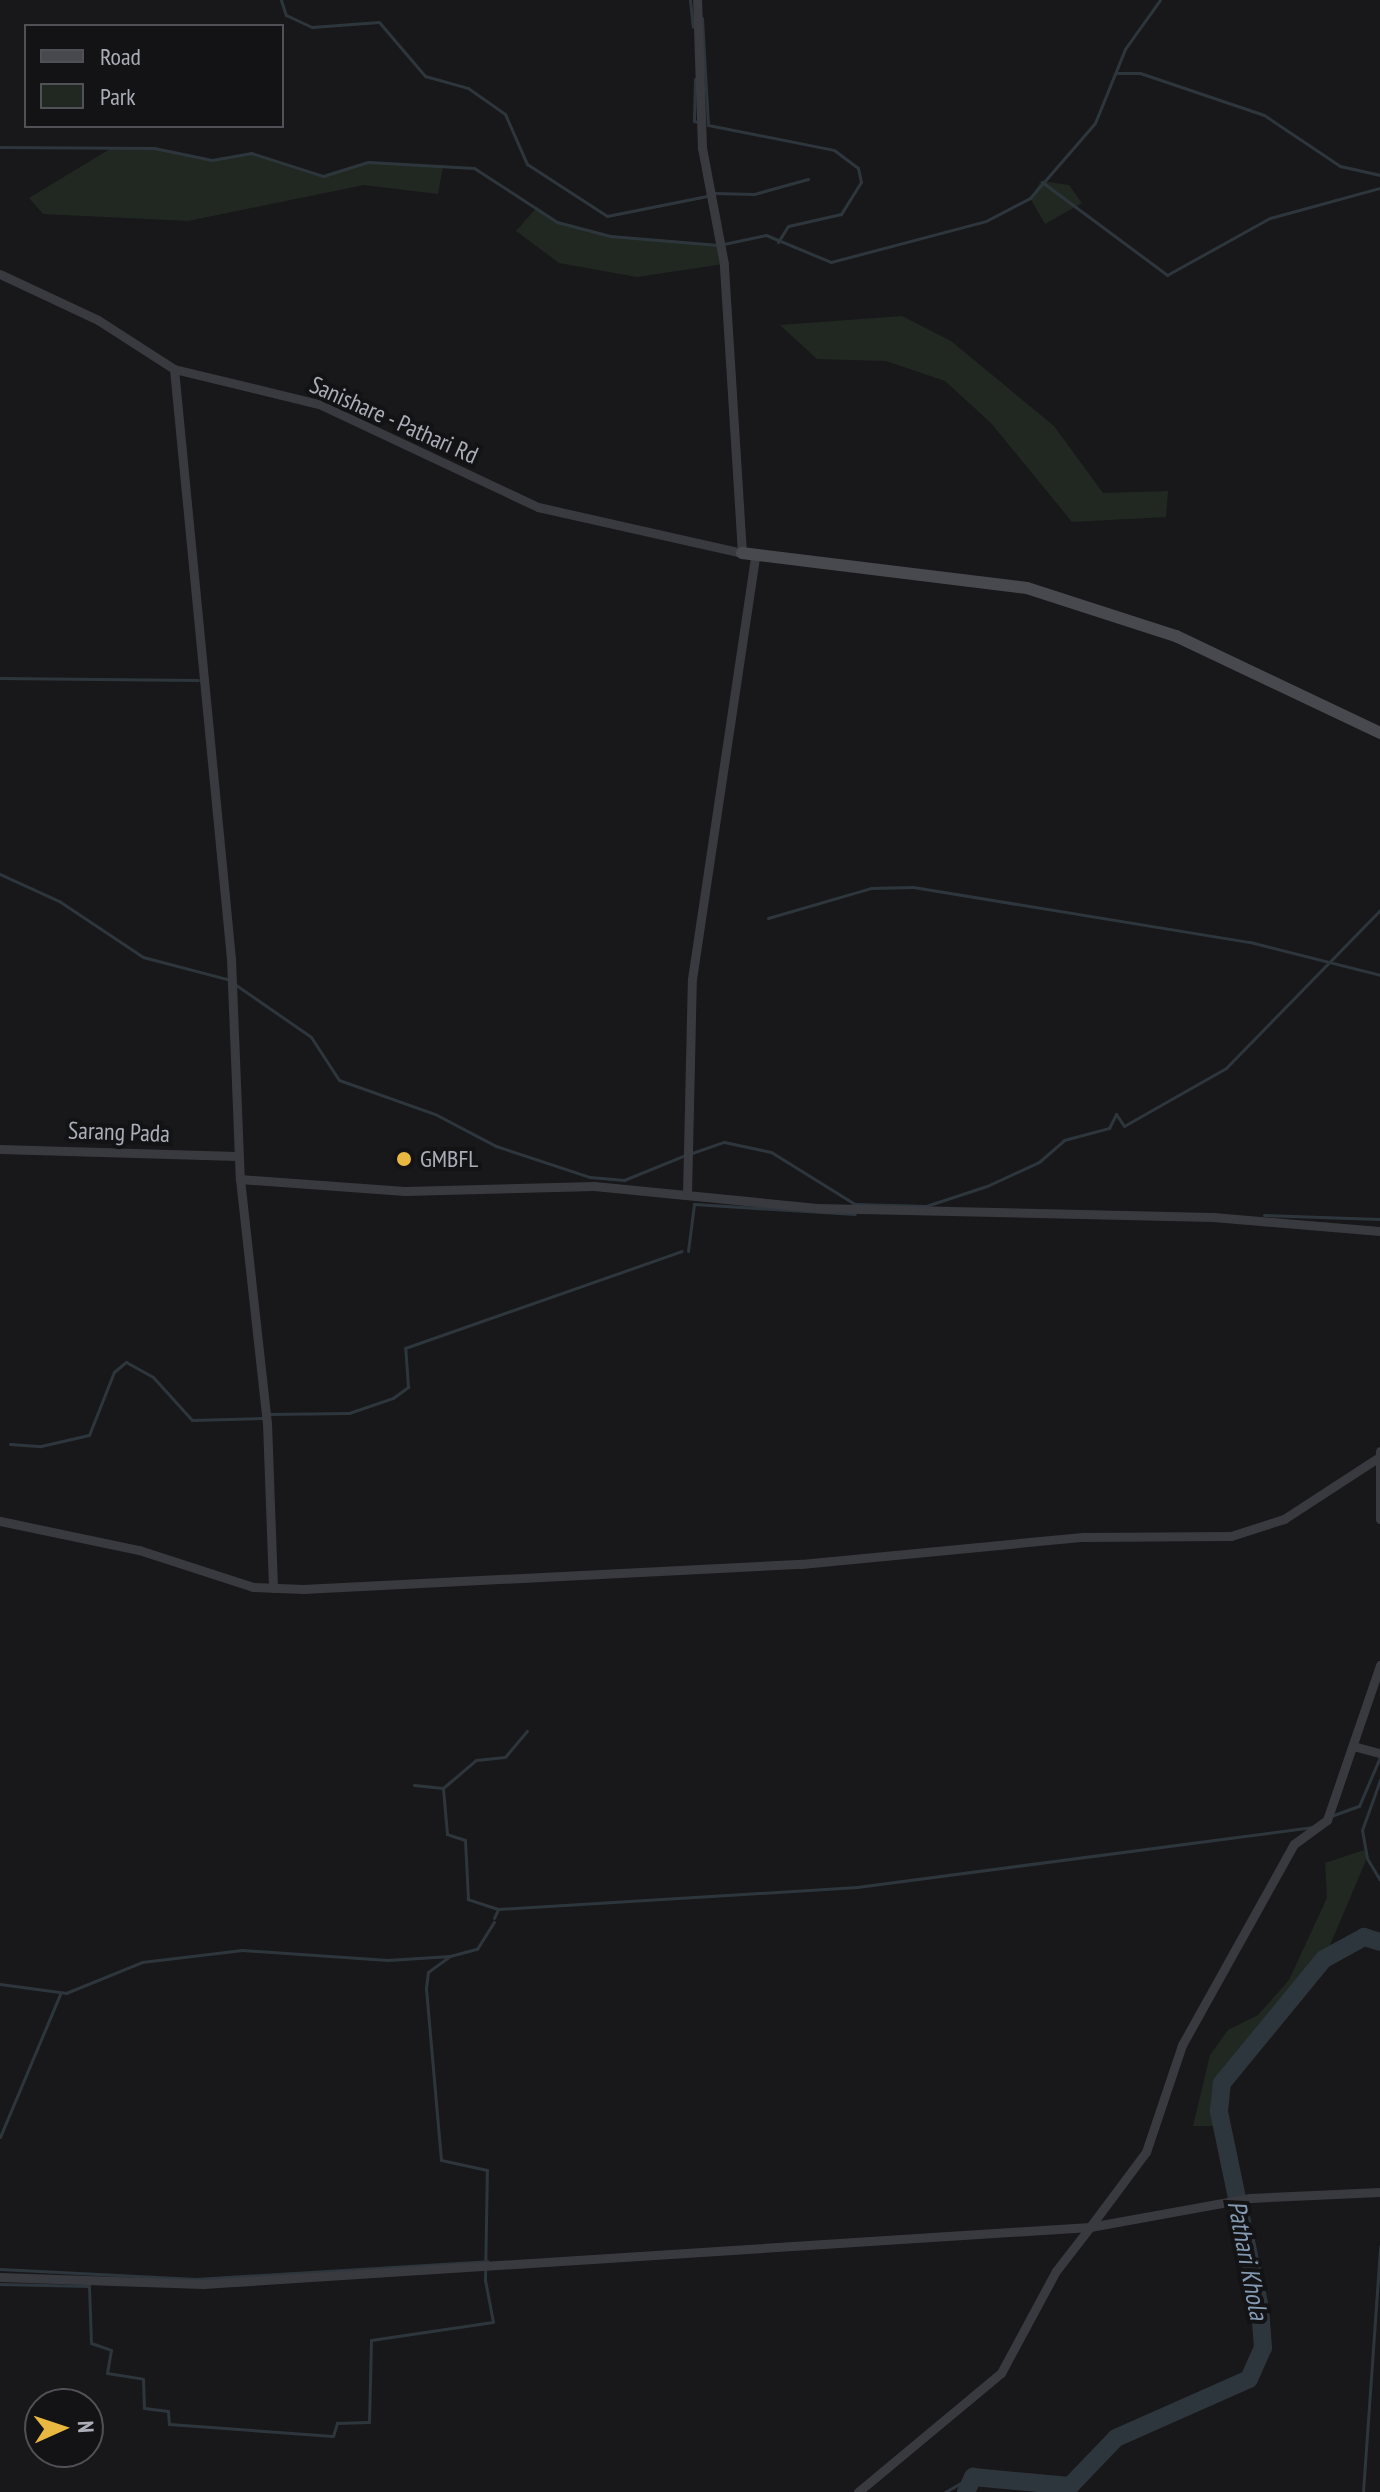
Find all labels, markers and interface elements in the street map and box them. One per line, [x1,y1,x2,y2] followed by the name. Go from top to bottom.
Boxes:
[24,24,284,128] legend
[100,41,141,72] text: Road
[100,81,136,112] text: Park
[305,370,483,470] street label: Sanishare - Pathari Rd
[68,1116,170,1148] street label: Sarang Pada
[420,1145,478,1173] place label: GMBFL
[395,1150,413,1168] marker: GMBFL
[1221,2198,1275,2322] water label: Pathari Khola
[24,2388,104,2468] north arrow
[72,2420,100,2434] text: N

